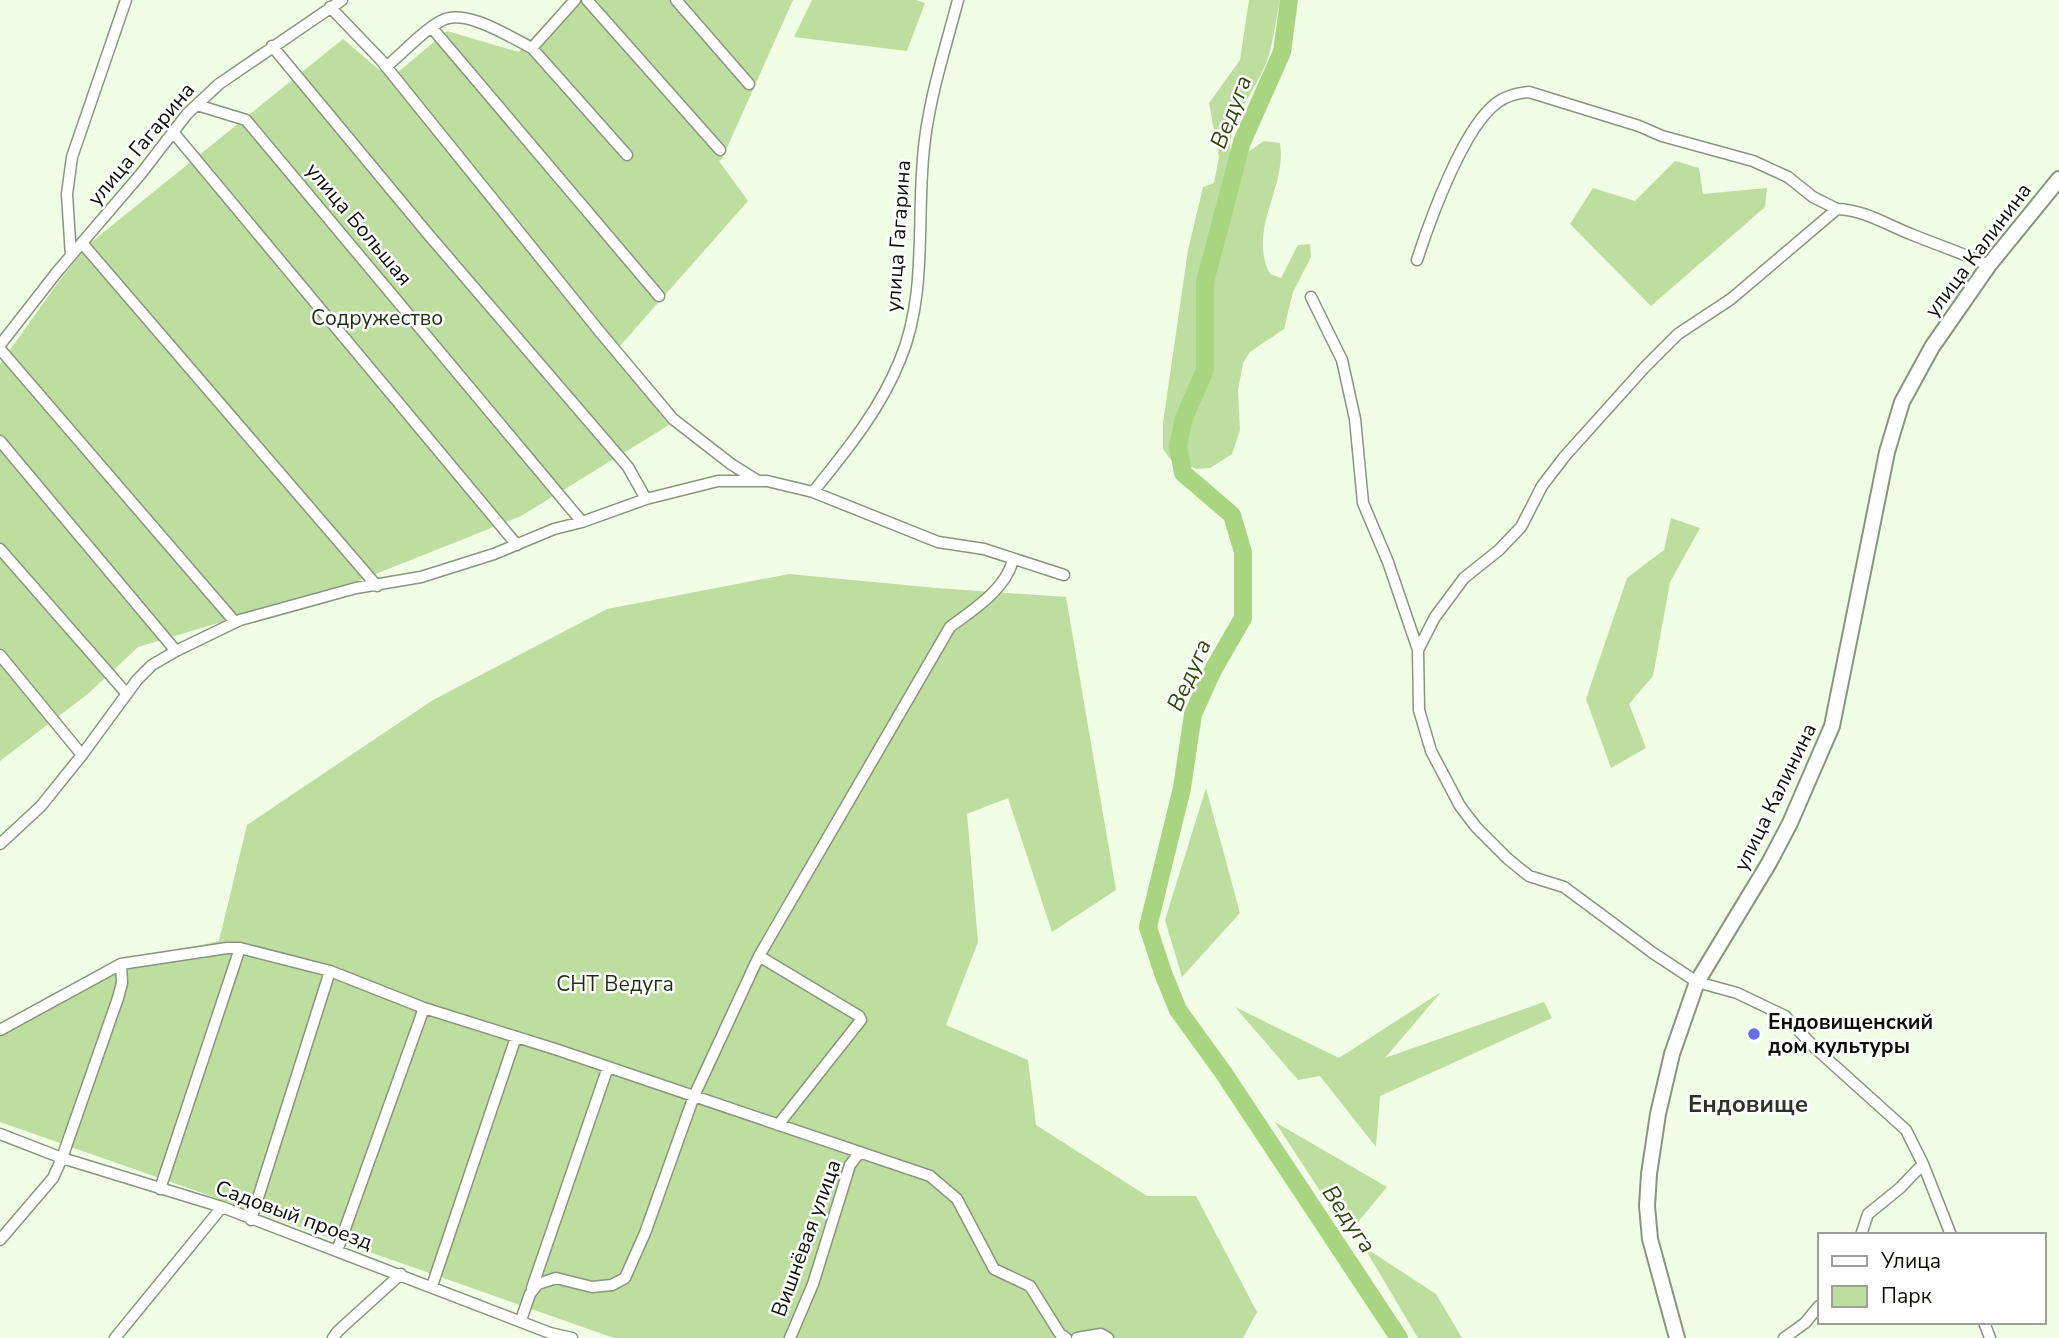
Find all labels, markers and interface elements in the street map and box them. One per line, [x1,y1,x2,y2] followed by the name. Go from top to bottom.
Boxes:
[1203,71,1259,153] water label: Ведуга
[81,77,201,211] street label: улица Гагарина
[299,157,419,291] street label: улица Большая
[879,159,917,313] street label: улица Гагарина
[1918,177,2038,323] street label: улица Калинина
[311,304,443,332] park label: Содружество
[1159,634,1219,716] water label: Ведуга
[1727,718,1823,876] street label: улица Калинина
[556,970,674,998] park label: СНТ Ведуга
[1768,1008,1933,1060] place label: Ендовищенский дом культуры
[1746,1026,1762,1042] marker: Ендовищенский дом культуры
[1688,1088,1808,1120] district label: Ендовище
[765,1156,847,1320] street label: Вишнёвая улица
[212,1174,376,1256] street label: Садовый проезд
[1315,1179,1383,1259] water label: Ведуга
[1818,1233,2045,1324] legend
[1880,1247,1941,1275] text: Улица
[1881,1282,1933,1310] text: Парк

